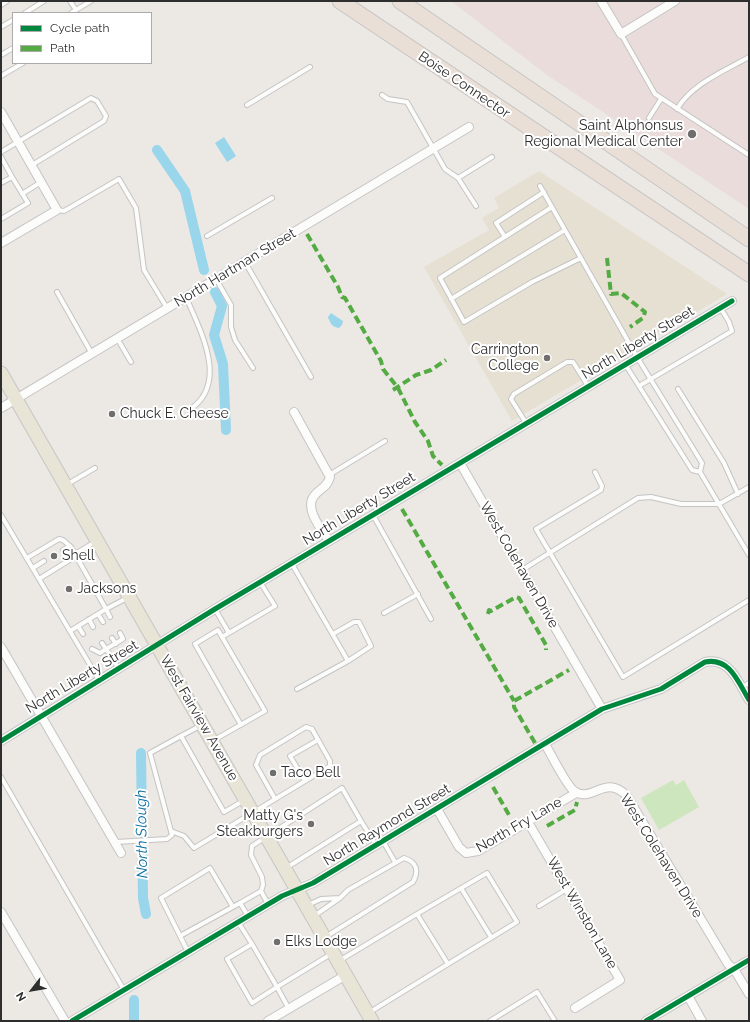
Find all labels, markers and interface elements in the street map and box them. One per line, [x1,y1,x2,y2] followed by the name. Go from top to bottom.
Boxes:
[12,12,152,64] legend
[50,21,109,35] text: Cycle path
[50,41,75,55] text: Path
[415,48,513,122] street label: Boise Connector
[524,118,683,150] place label: Saint Alphonsus Regional Medical Center
[686,128,698,140] marker: Saint Alphonsus Regional Medical Center
[171,225,299,311] street label: North Hartman Street
[579,303,697,383] street label: North Liberty Street
[471,342,539,374] place label: Carrington College
[542,353,552,363] marker: Carrington College
[120,406,229,422] place label: Chuck E. Cheese
[107,409,117,419] marker: Chuck E. Cheese
[300,469,418,549] street label: North Liberty Street
[476,499,562,631] street label: West Colehaven Drive
[62,548,94,564] place label: Shell
[49,551,59,561] marker: Shell
[77,581,136,597] place label: Jacksons
[64,584,74,594] marker: Jacksons
[23,637,141,717] street label: North Liberty Street
[156,652,242,784] street label: West Fairview Avenue
[281,765,340,781] place label: Taco Bell
[268,768,278,778] marker: Taco Bell
[321,781,453,869] street label: North Raymond Street
[132,789,152,879] water label: North Slough
[616,791,706,921] street label: West Colehaven Drive
[473,794,565,856] street label: North Fry Lane
[217,808,303,840] place label: Matty G's Steakburgers
[306,819,316,829] marker: Matty G's Steakburgers
[543,854,621,972] street label: West Winston Lane
[285,934,357,950] place label: Elks Lodge
[272,937,282,947] marker: Elks Lodge
[12,970,52,1010] north arrow
[14,989,29,1003] text: N

